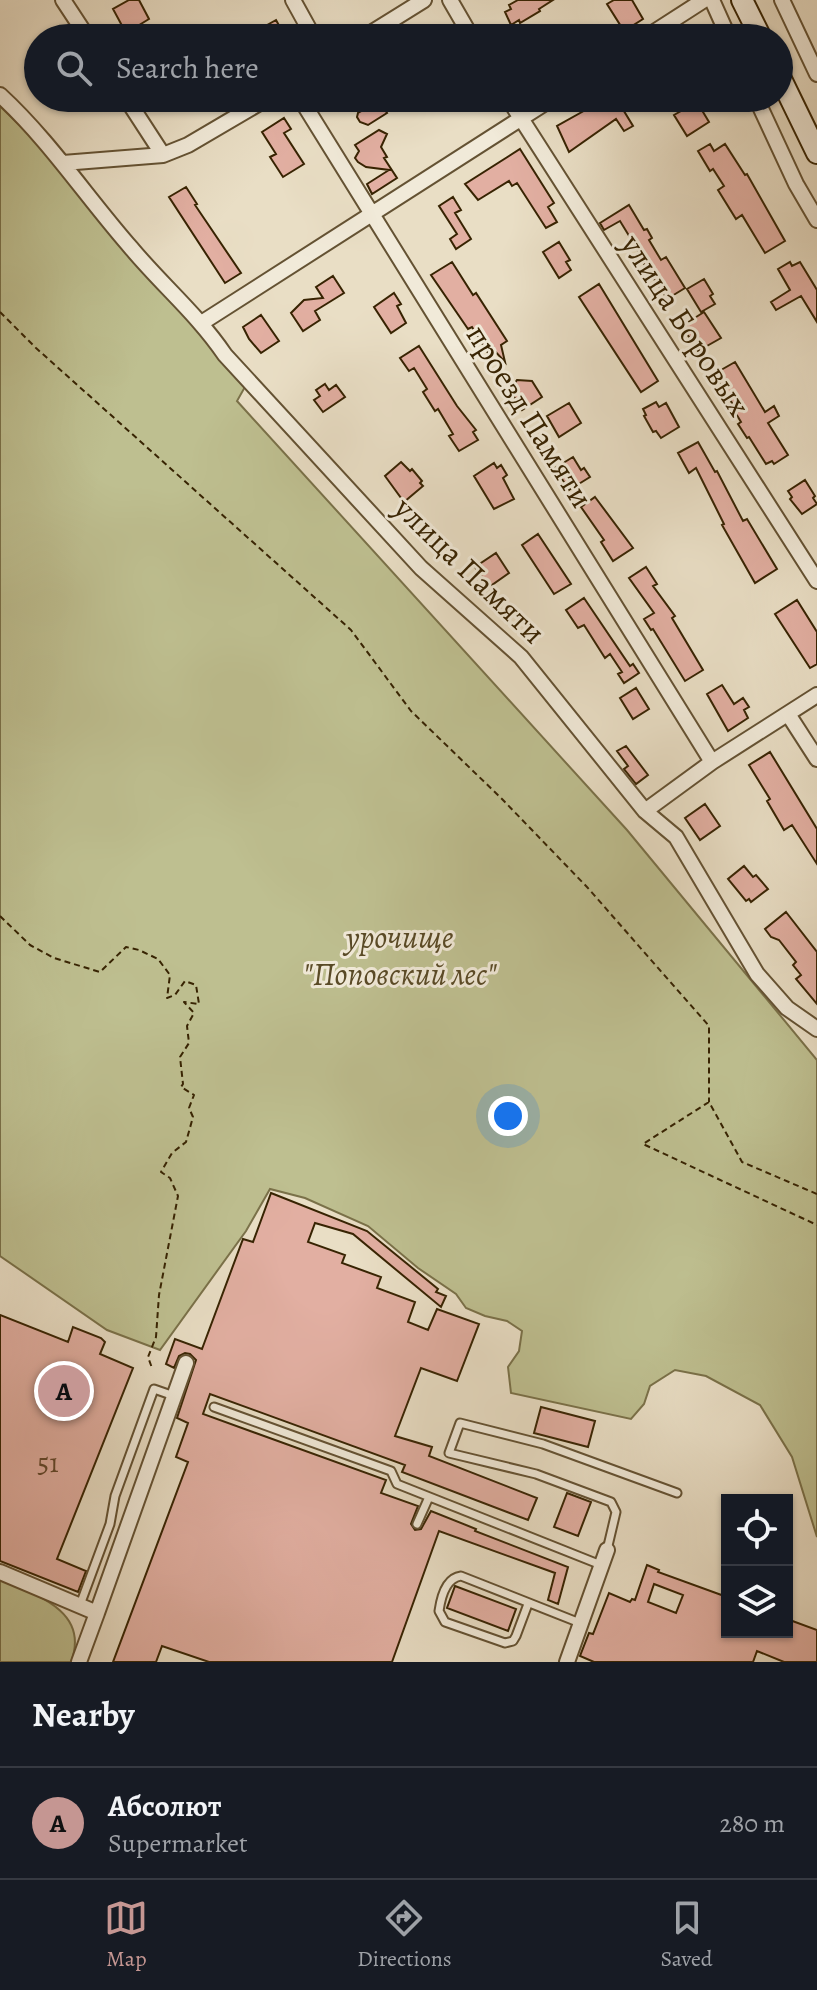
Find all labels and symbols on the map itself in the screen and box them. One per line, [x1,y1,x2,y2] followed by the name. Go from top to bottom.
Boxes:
[610,225,761,425] street label: улица Боровых
[456,316,604,516] street label: проезд Памяти
[384,486,555,653] street label: улица Памяти
[303,915,497,996] park label: урочище "Поповский лес"
[488,1096,528,1136] your location
[38,1361,90,1421] pin: A
[37,1444,59,1482] house number: 51

